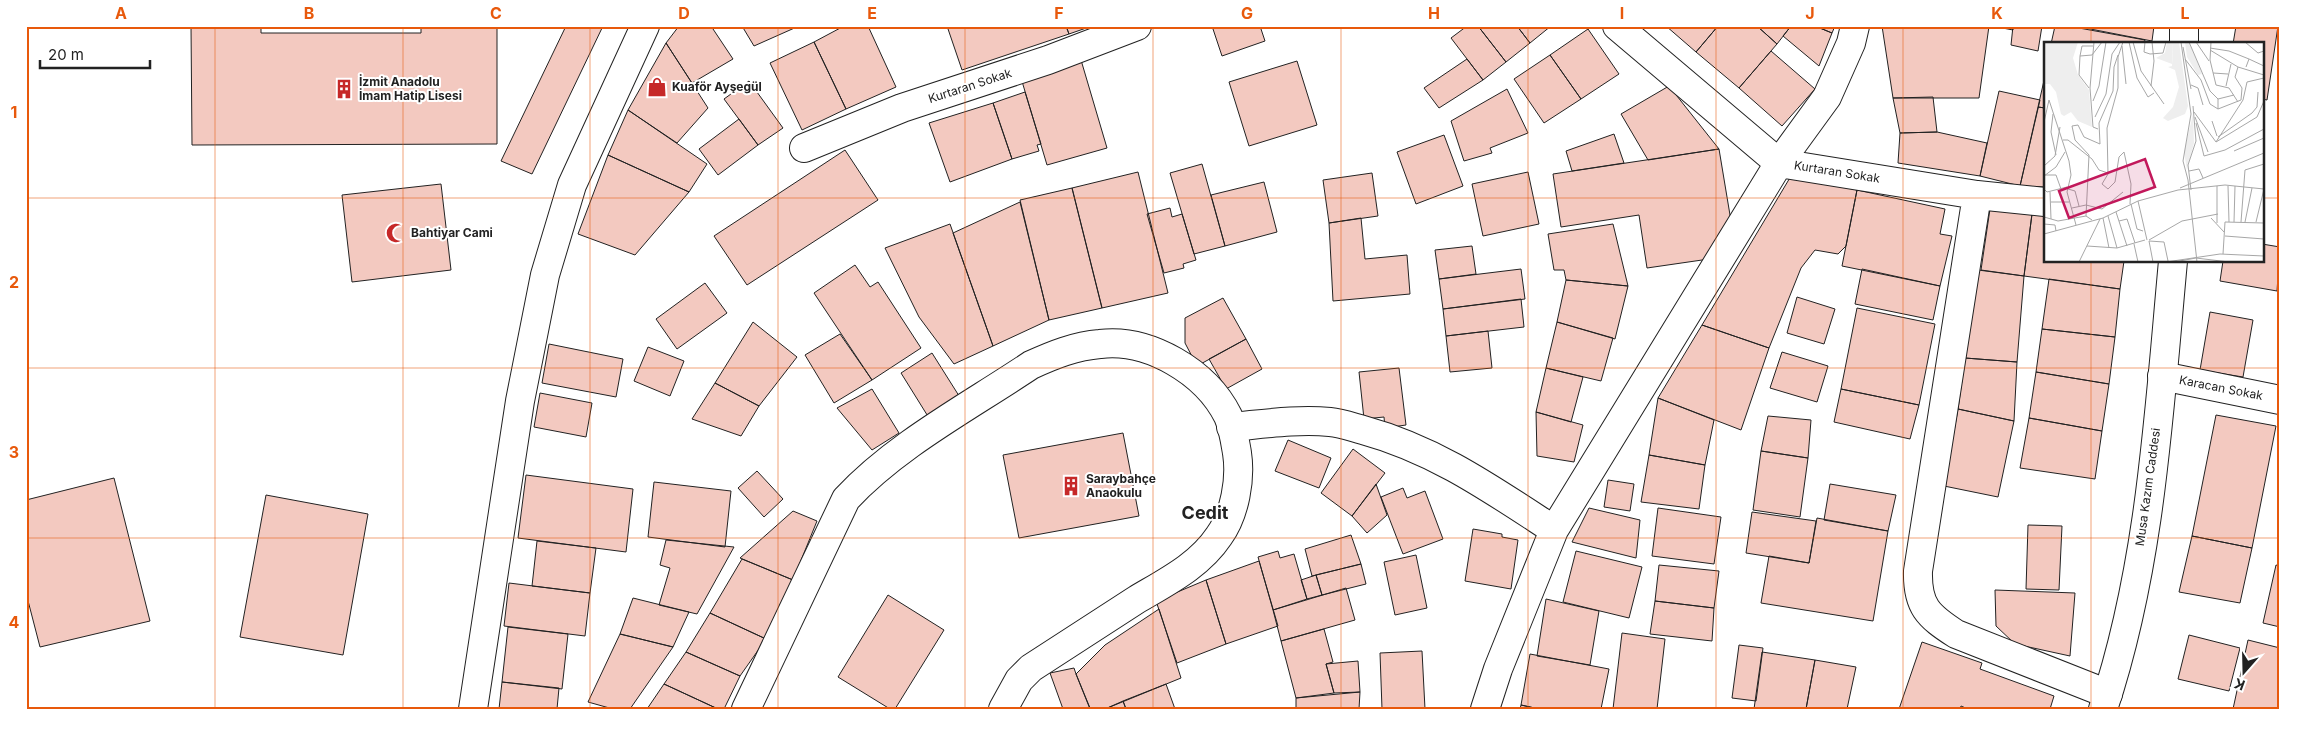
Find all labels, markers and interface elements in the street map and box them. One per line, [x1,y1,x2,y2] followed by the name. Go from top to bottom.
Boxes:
[115,3,127,23] text: A
[304,3,314,23] text: B
[490,3,502,23] text: C
[678,3,690,23] text: D
[867,3,877,23] text: E
[1054,3,1064,23] text: F
[1241,3,1253,23] text: G
[1428,3,1440,23] text: H
[1620,3,1624,23] text: I
[1805,3,1815,23] text: J
[1991,3,2003,23] text: K
[2180,3,2190,23] text: L
[40,38,150,70] scale bar
[2044,42,2264,262] inset map
[48,45,84,64] text: 20 m
[926,65,1014,106] street label: Kurtaran Sokak
[359,74,462,103] place label: İzmit Anadolu İmam Hatip Lisesi
[646,76,668,98] shop icon: Kuaför Ayşegül
[333,78,355,100] building icon: İzmit Anadolu İmam Hatip Lisesi
[672,79,762,94] place label: Kuaför Ayşegül
[11,102,17,122] text: 1
[1793,157,1881,186] street label: Kurtaran Sokak
[385,222,407,244] mosque icon: Bahtiyar Cami
[411,225,493,240] place label: Bahtiyar Cami
[9,272,19,292] text: 2
[2178,372,2265,403] street label: Karacan Sokak
[2132,427,2163,547] street label: Musa Kazım Caddesi
[9,442,19,462] text: 3
[1086,471,1156,500] place label: Saraybahçe Anaokulu
[1060,475,1082,497] building icon: Saraybahçe Anaokulu
[1182,502,1229,523] district label: Cedit
[9,612,20,632] text: 4
[2218,648,2268,698] north arrow
[2232,675,2247,694] text: K

